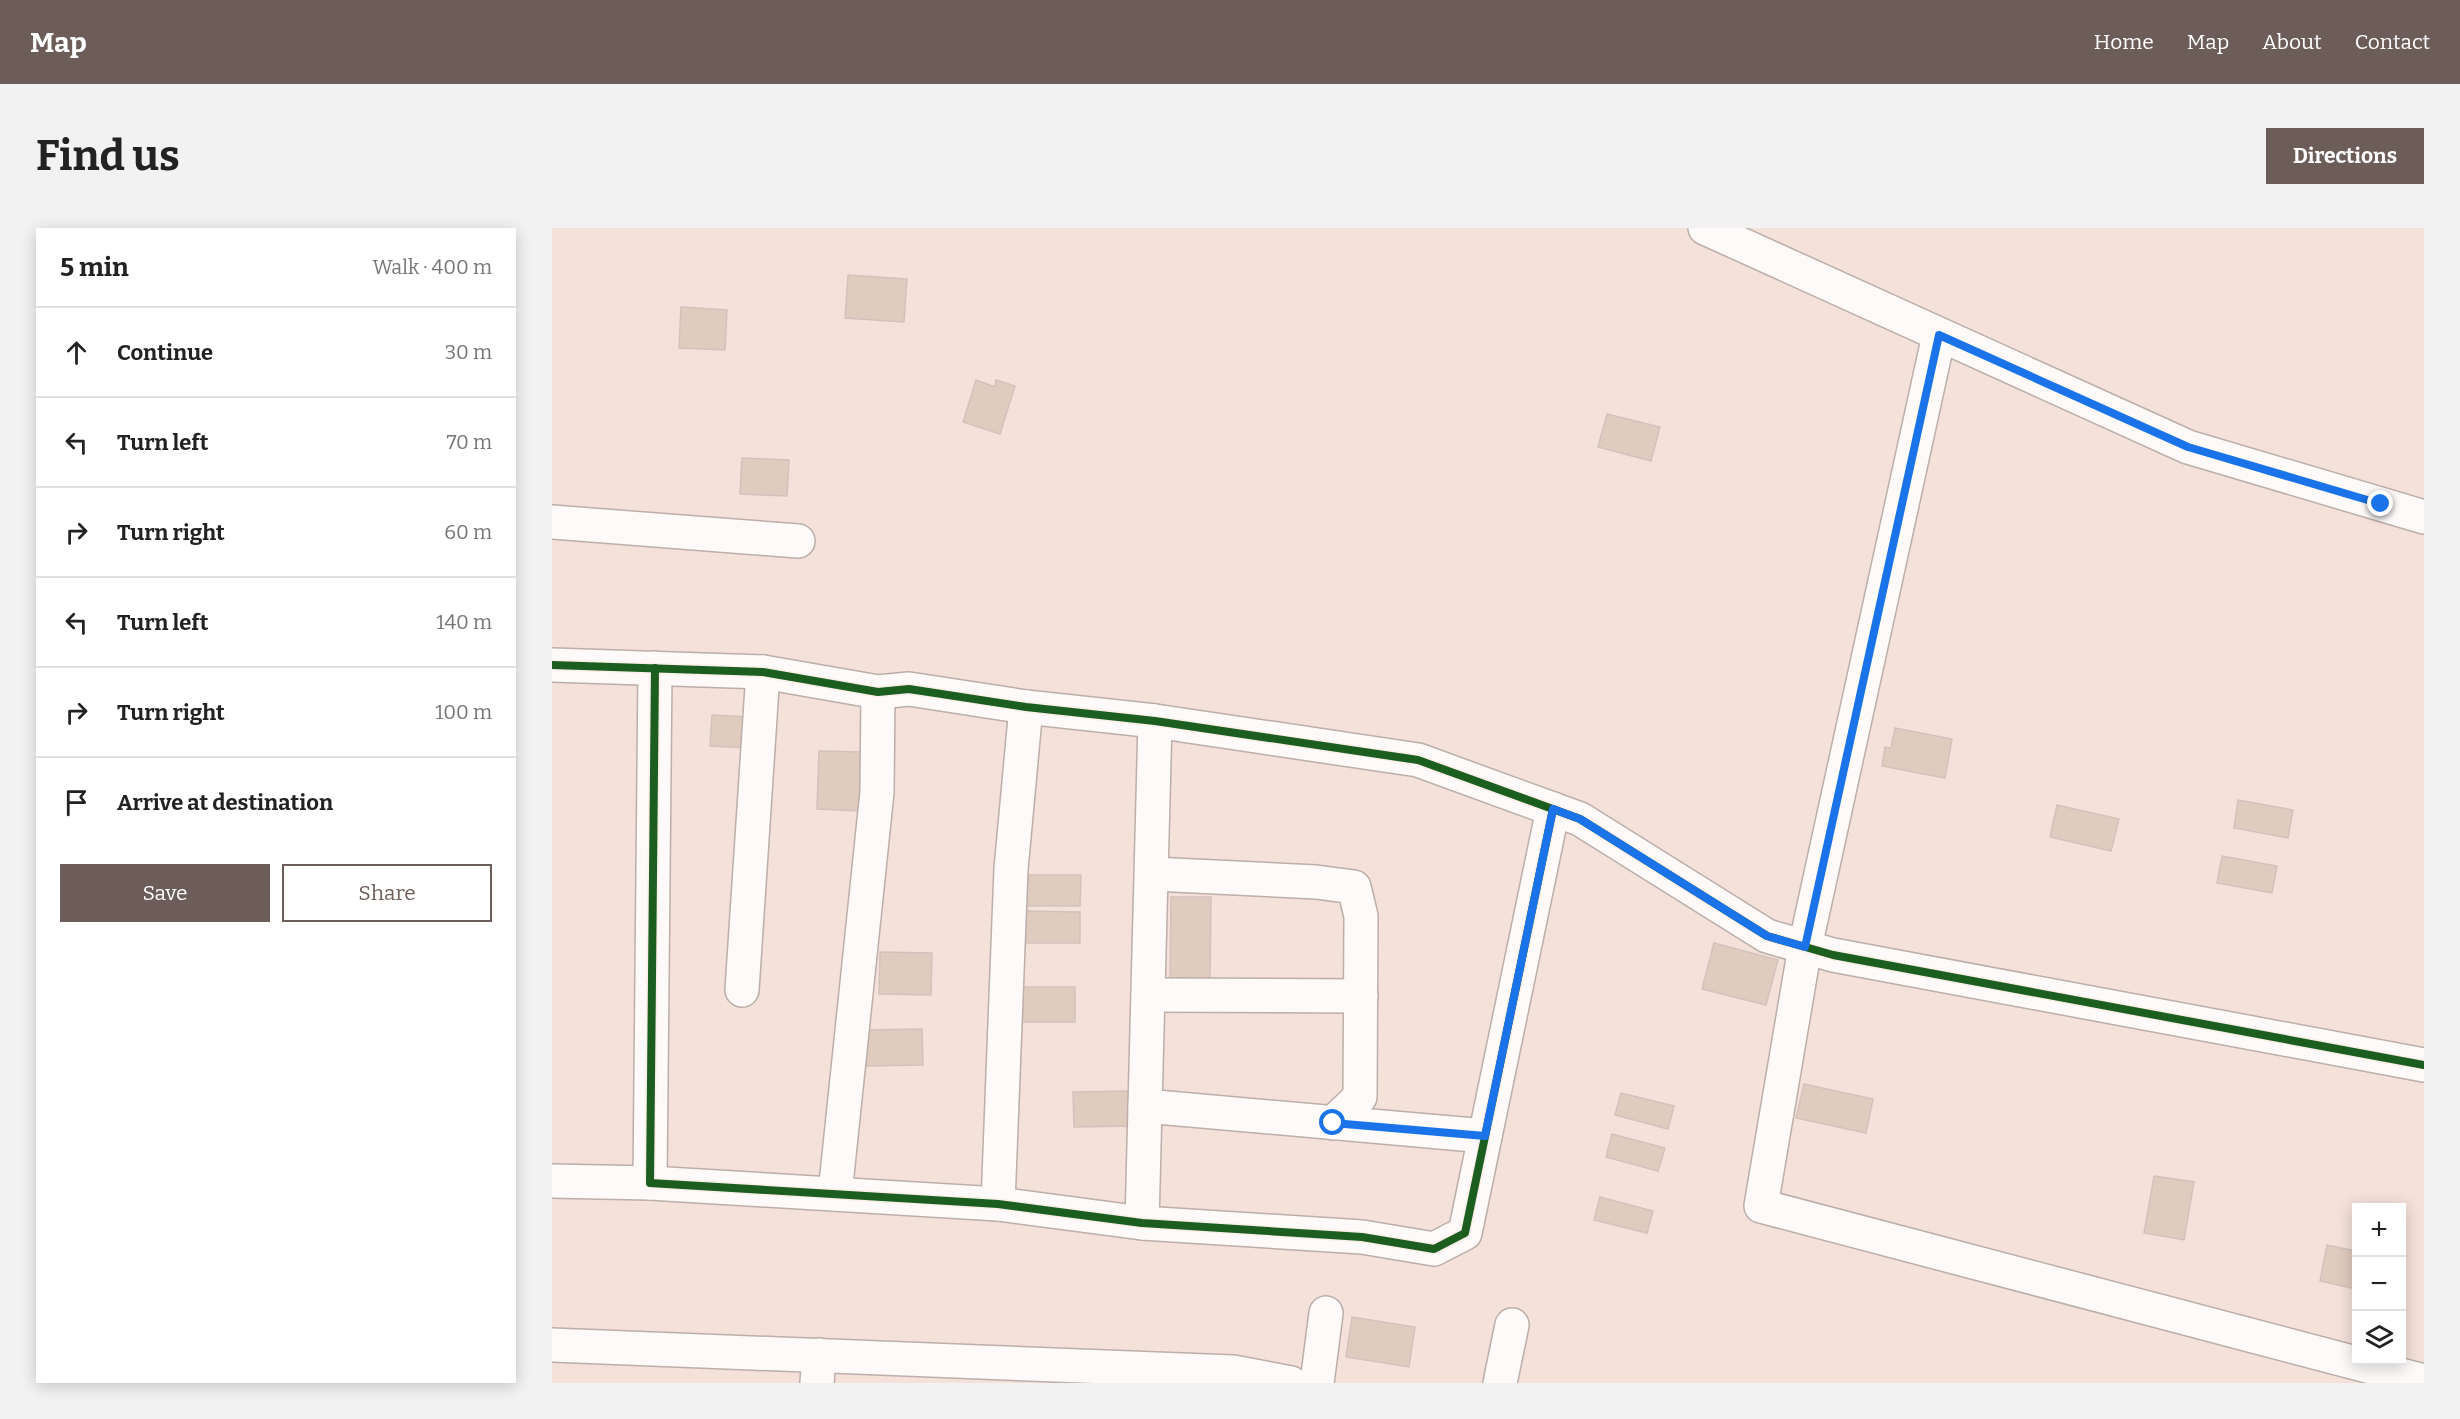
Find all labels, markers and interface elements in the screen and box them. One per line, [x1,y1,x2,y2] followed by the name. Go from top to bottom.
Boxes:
[30,26,87,59] text: Map
[2094,29,2154,55] text: Home
[2187,29,2229,55] text: Map
[2262,29,2322,55] text: About
[2355,29,2430,55] text: Contact
[2266,128,2424,184] button: Directions
[36,131,180,181] text: Find us
[60,252,129,283] text: 5 min
[373,255,492,279] text: Walk · 400 m
[60,336,93,369] icon: ahead
[117,339,213,366] text: Continue
[445,340,492,364] text: 30 m
[60,426,93,459] icon: left
[117,429,209,456] text: Turn left
[446,430,492,454] text: 70 m
[2367,490,2393,516] route end
[60,516,93,549] icon: right
[117,519,225,546] text: Turn right
[444,520,492,544] text: 60 m
[60,606,93,639] icon: left
[117,609,209,636] text: Turn left
[436,610,492,634] text: 140 m
[60,696,93,729] icon: right
[117,699,225,726] text: Turn right
[435,700,492,724] text: 100 m
[60,786,93,819] icon: arrive
[117,789,333,816] text: Arrive at destination
[60,864,270,922] button: Save
[282,864,492,922] button: Share
[1319,1109,1345,1135] route start
[2352,1203,2406,1365] map controls
[2352,1203,2406,1257] button: +
[2352,1257,2406,1311] button: −
[2352,1311,2406,1365] button: layers

